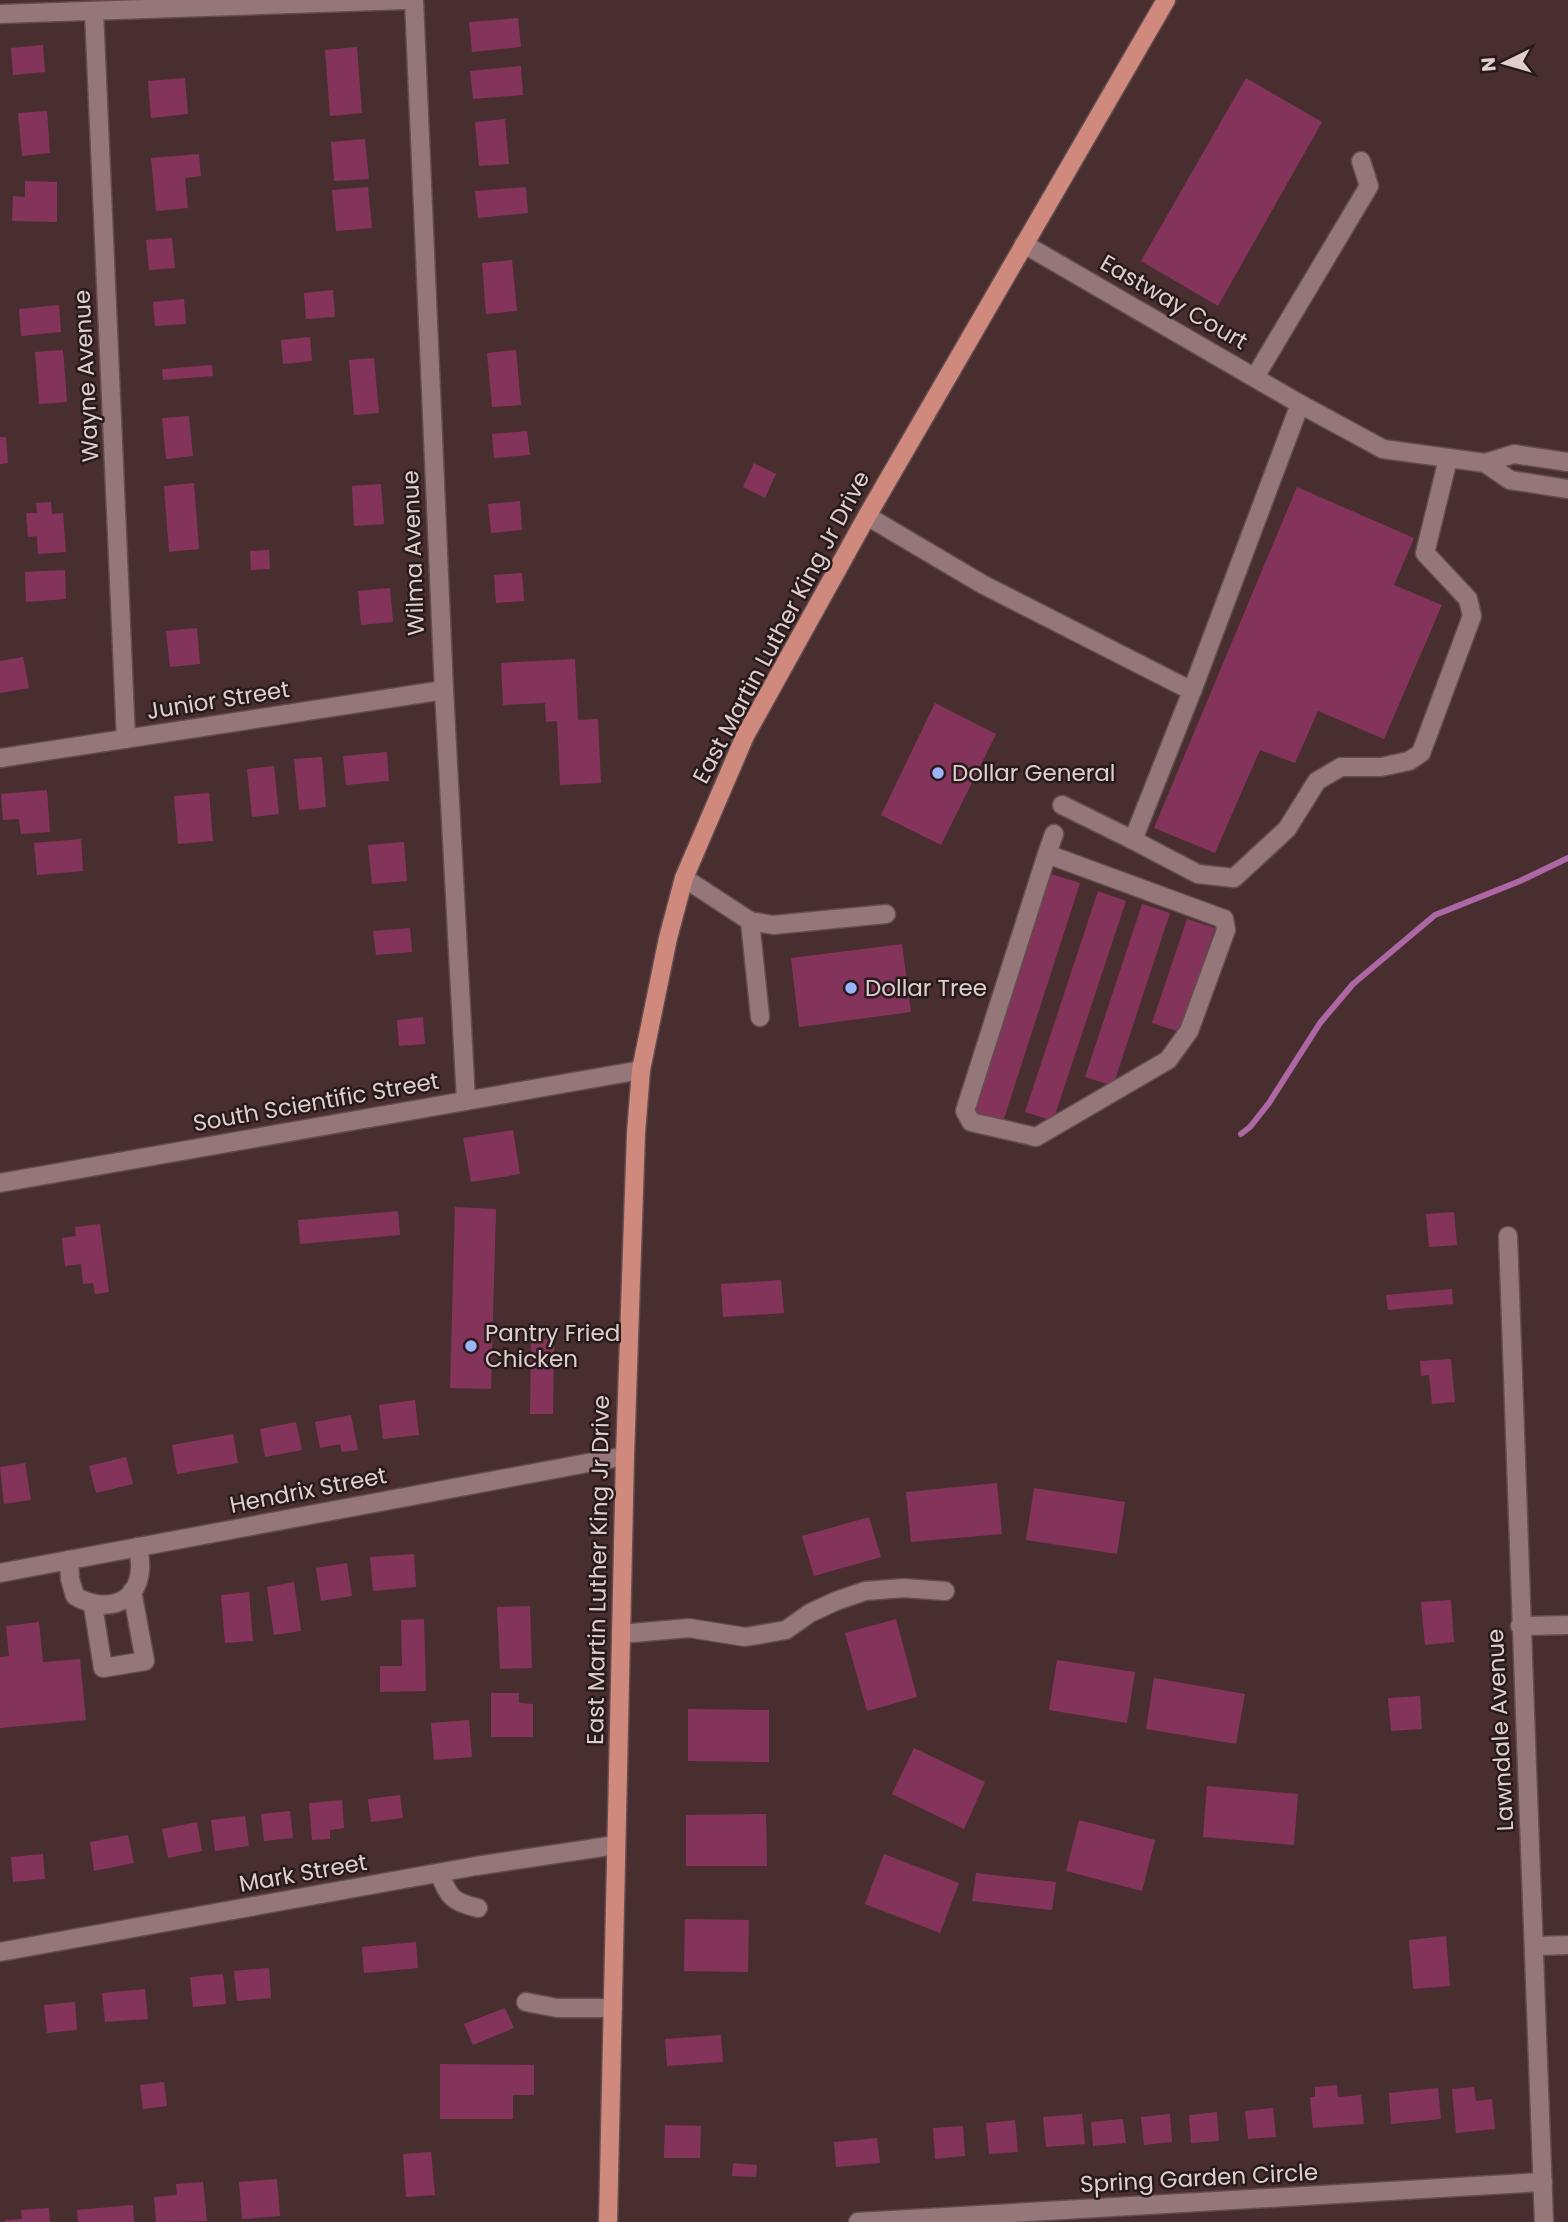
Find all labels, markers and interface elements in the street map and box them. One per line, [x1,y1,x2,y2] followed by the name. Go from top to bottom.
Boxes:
[1470,28,1540,98] north arrow
[1474,56,1503,73] text: N
[1094,247,1254,357] street label: Eastway Court
[66,289,106,463] street label: Wayne Avenue
[685,465,877,789] street label: East Martin Luther King Jr Drive
[394,470,432,636] street label: Wilma Avenue
[144,673,292,727] street label: Junior Street
[952,757,1115,789] place label: Dollar General
[930,765,946,781] marker: Dollar General
[865,972,987,1004] place label: Dollar Tree
[843,980,859,996] marker: Dollar Tree
[191,1065,441,1139] street label: South Scientific Street
[485,1317,620,1375] place label: Pantry Fried Chicken
[463,1338,479,1354] marker: Pantry Fried Chicken
[579,1395,617,1745] street label: East Martin Luther King Jr Drive
[227,1459,389,1521] street label: Hendrix Street
[1479,1628,1521,1832] street label: Lawndale Avenue
[237,1846,369,1900] street label: Mark Street
[1079,2156,1319,2200] street label: Spring Garden Circle

